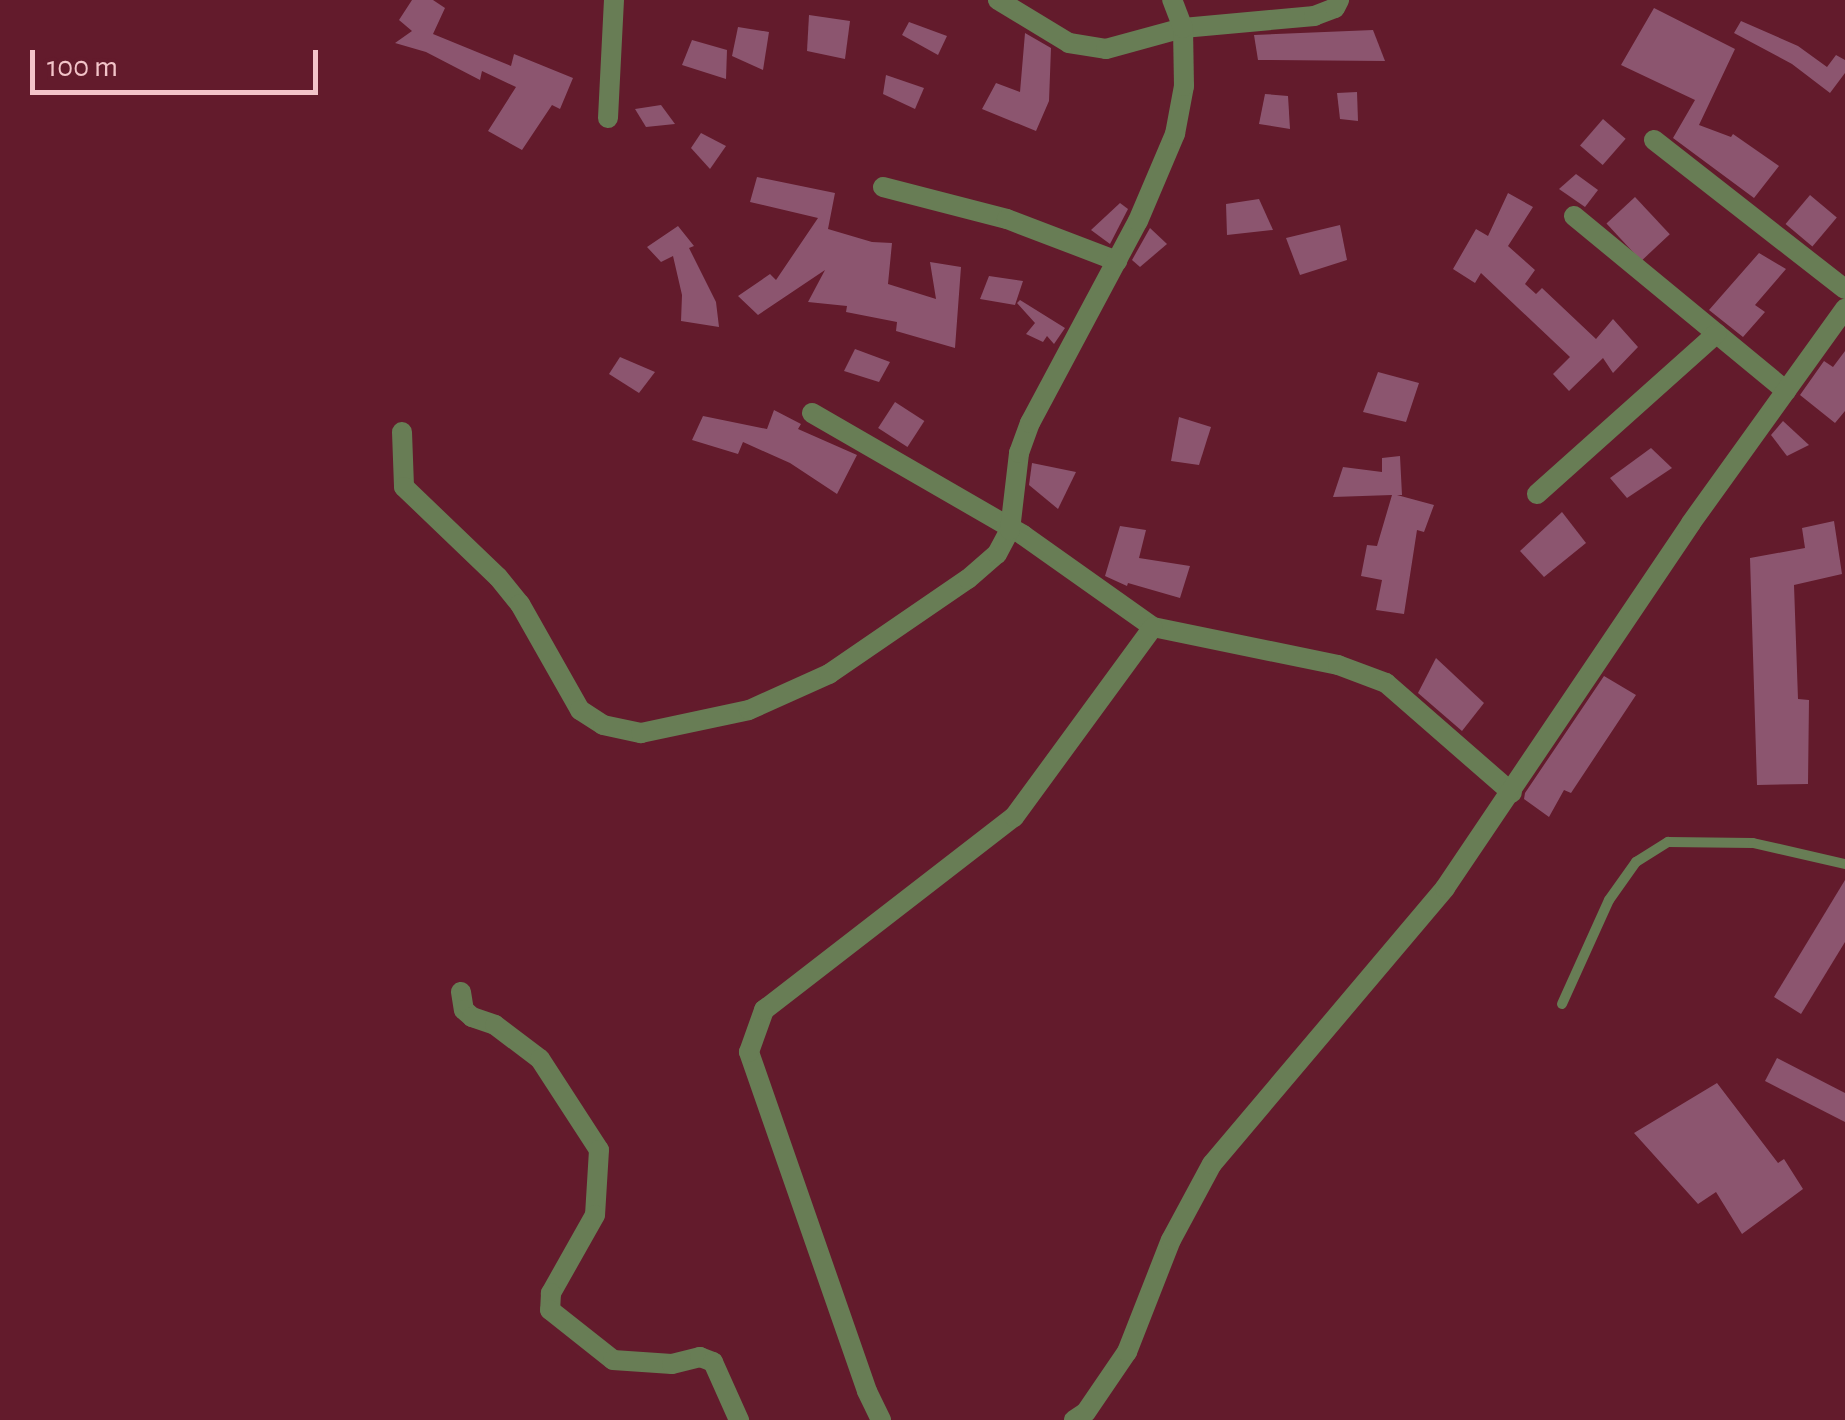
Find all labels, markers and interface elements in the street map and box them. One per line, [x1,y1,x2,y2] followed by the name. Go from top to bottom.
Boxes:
[35,30,322,92] scale bar
[47,52,118,82] text: 100 m

